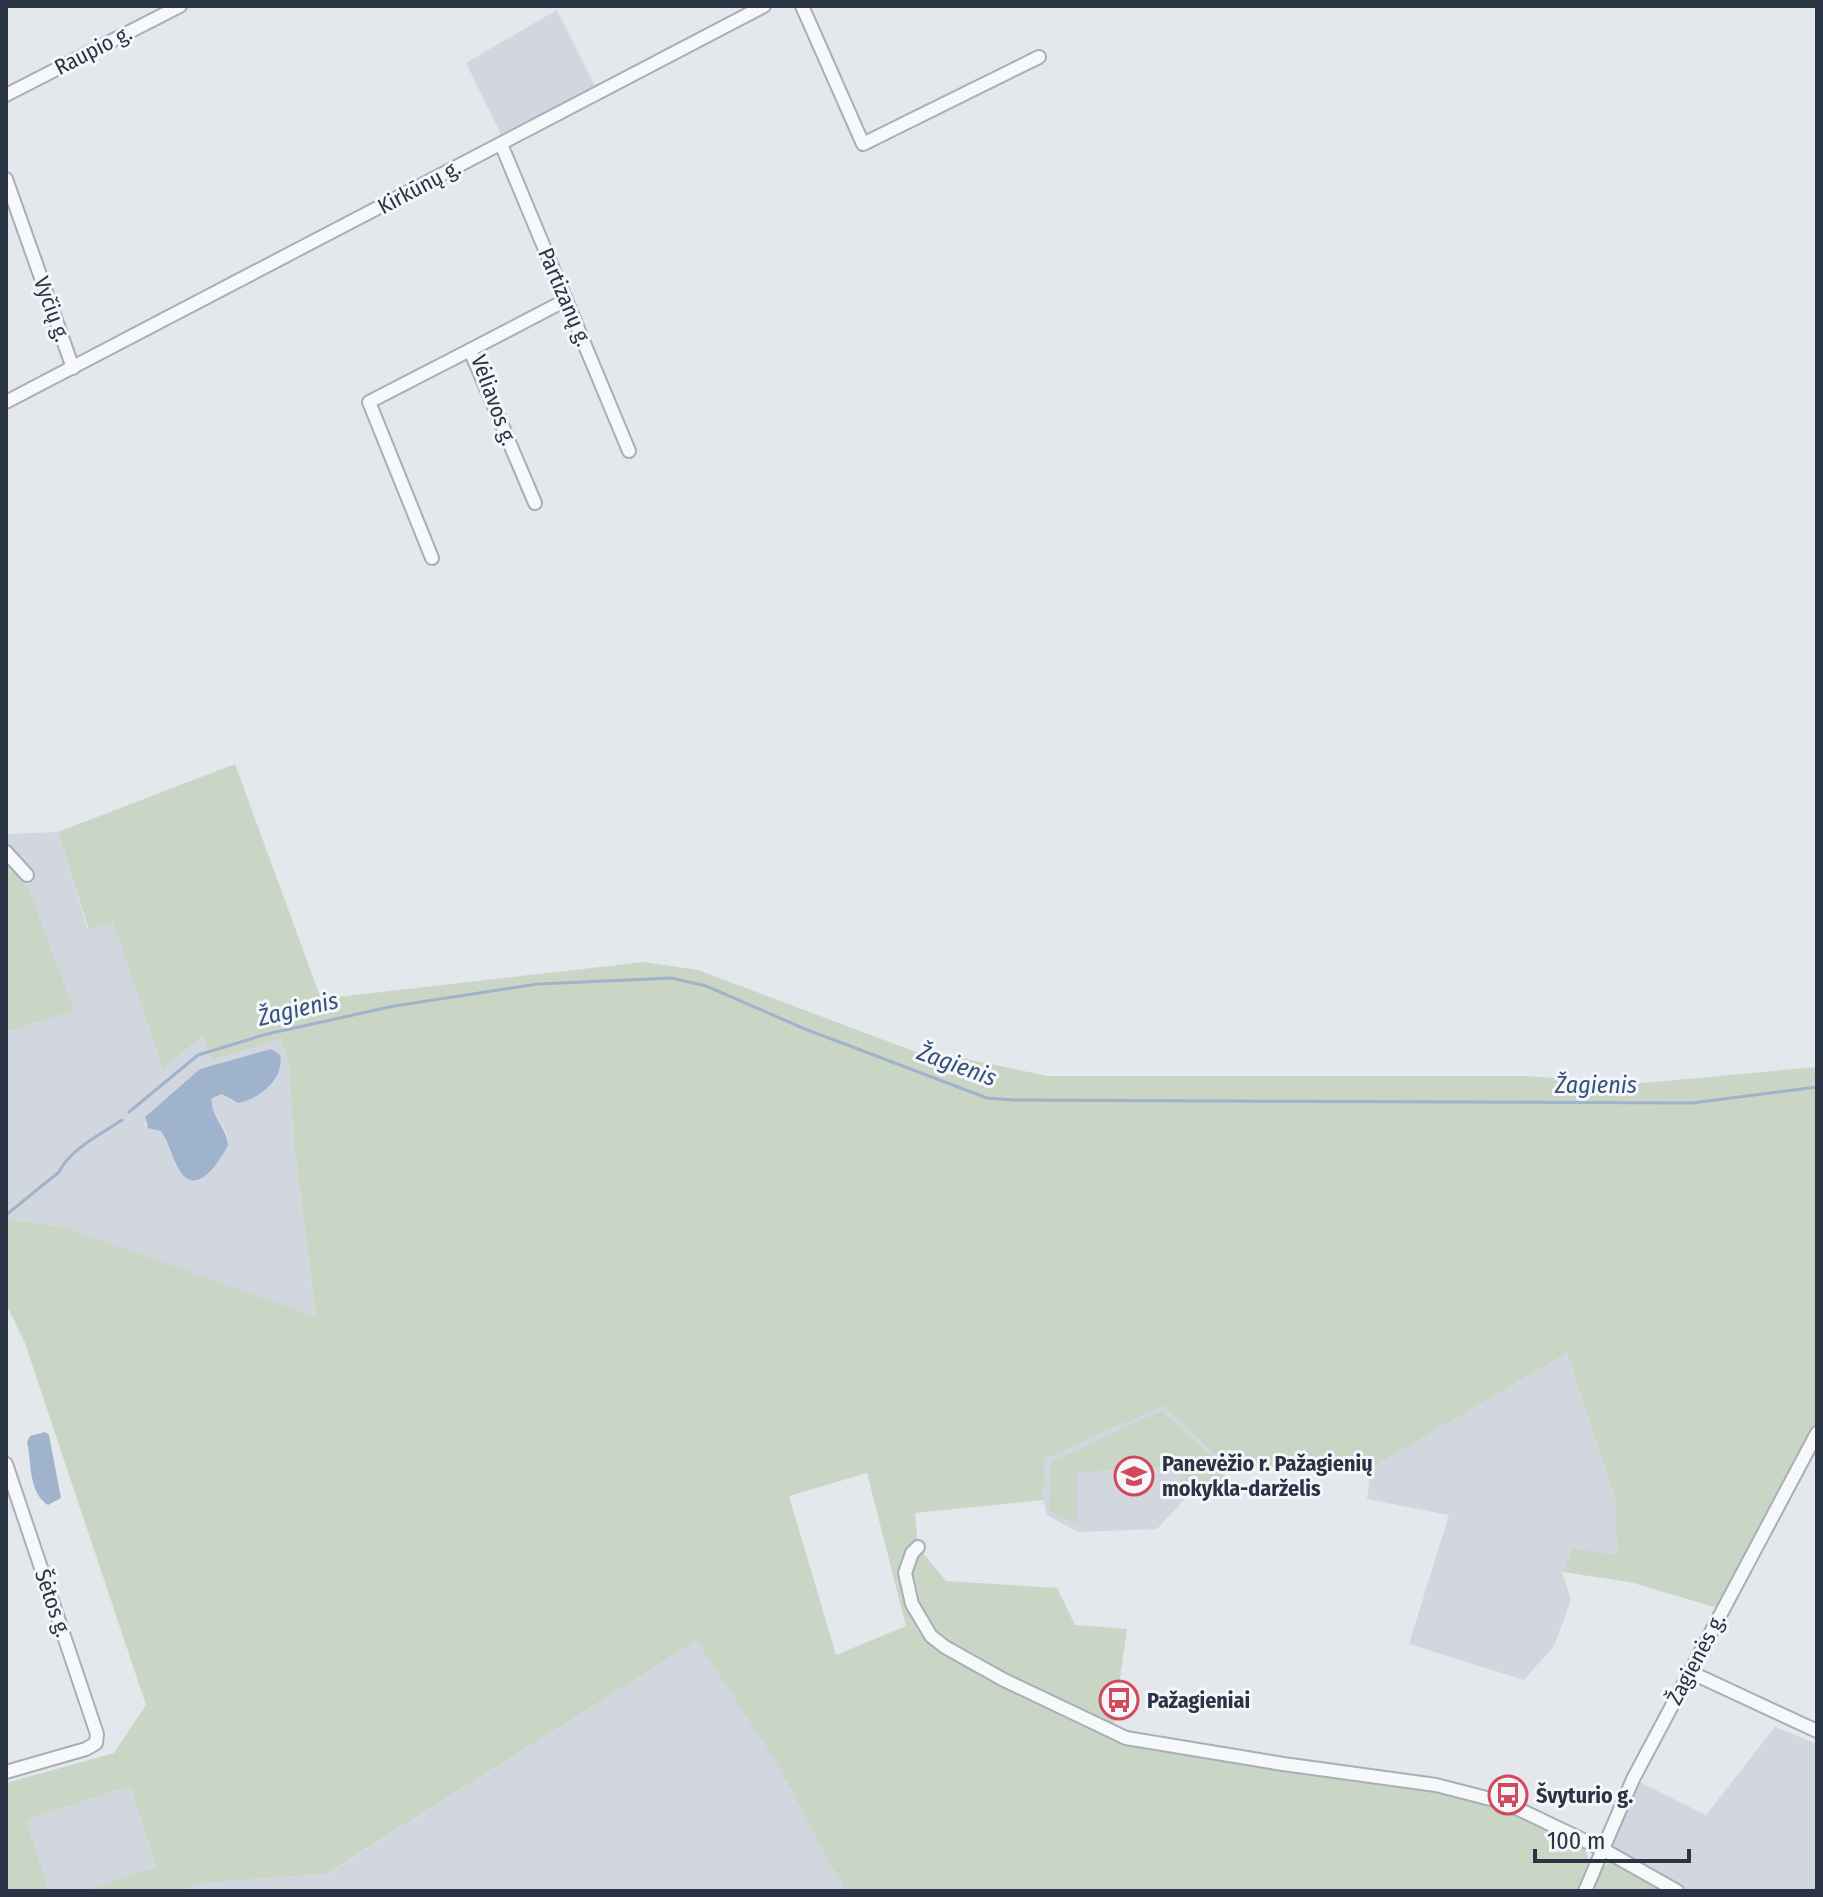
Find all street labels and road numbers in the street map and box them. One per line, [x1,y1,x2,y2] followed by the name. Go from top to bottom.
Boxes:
[50,19,136,81] street label: Raupio g.
[373,154,465,220] street label: Kirkūnų g.
[532,244,598,350] street label: Partizanų g.
[28,273,76,345] street label: Vyčių g.
[465,351,523,449] street label: Vėliavos g.
[29,1566,77,1640] street label: Šėtos g.
[1661,1609,1731,1709] street label: Žagienės g.

